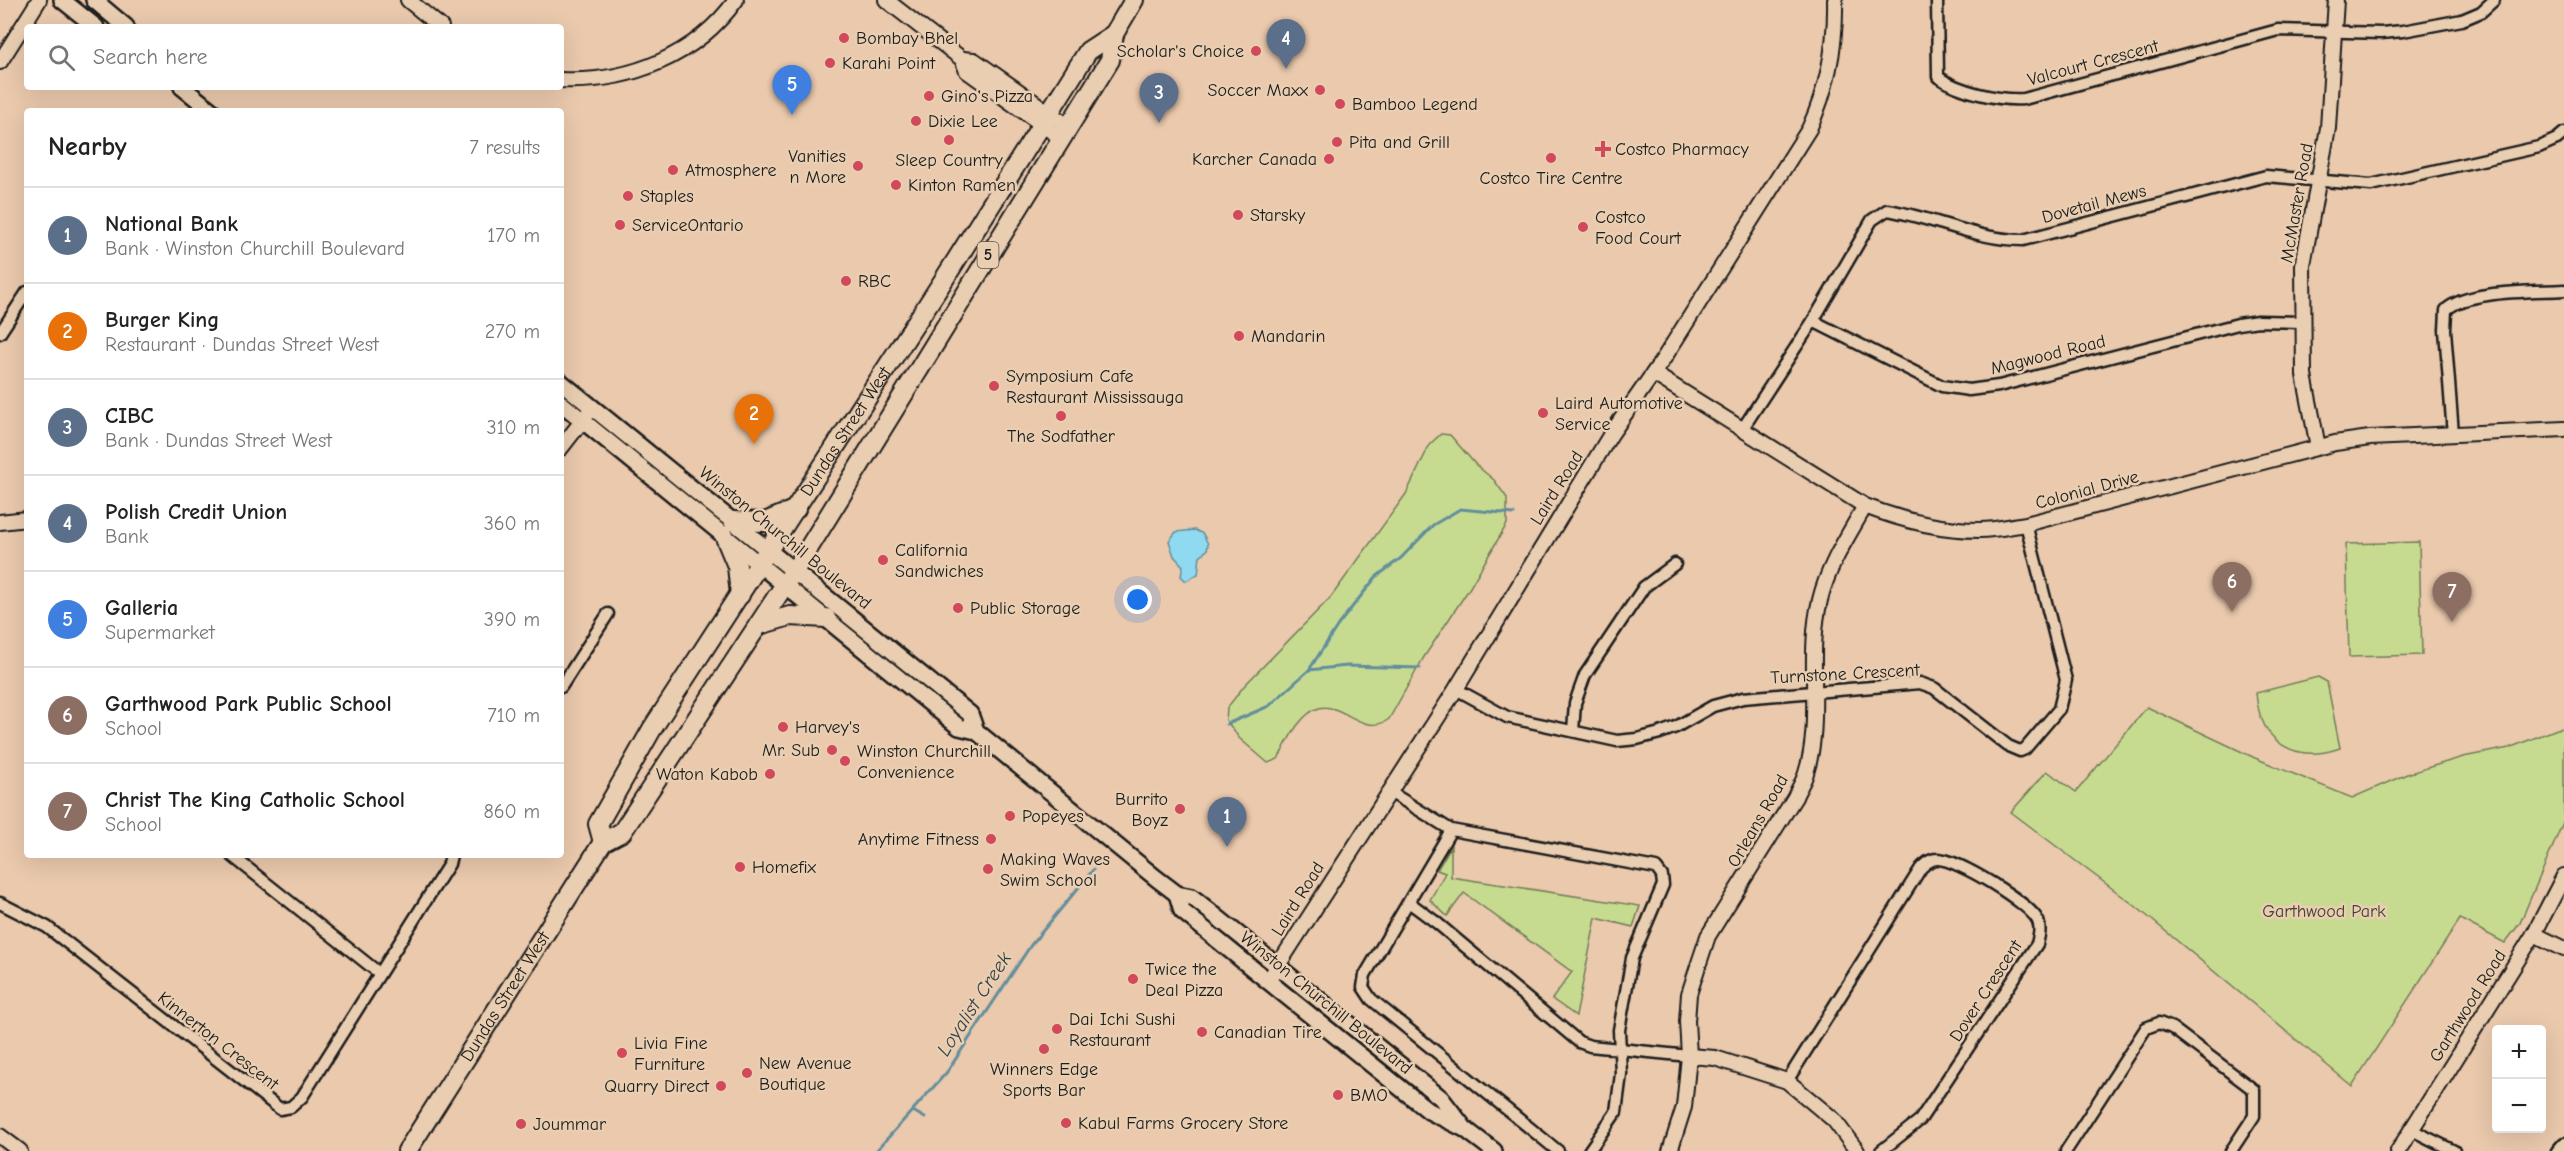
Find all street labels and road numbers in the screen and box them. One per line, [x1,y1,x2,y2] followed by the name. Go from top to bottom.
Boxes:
[2025,35,2162,91] street label: Valcourt Crescent
[2276,141,2318,265] street label: McMaster Road
[2040,180,2148,228] street label: Dovetail Mews
[978,242,998,268] road number: 5
[1988,331,2108,379] street label: Magwood Road
[796,362,896,500] street label: Dundas Street West
[1526,447,1588,529] street label: Laird Road
[695,462,875,614] street label: Winston Churchill Boulevard
[2033,466,2141,514] street label: Colonial Drive
[1770,660,1921,688] street label: Turnstone Crescent
[1723,771,1793,871] street label: Orleans Road
[1267,858,1329,940] street label: Laird Road
[456,927,555,1065] street label: Dundas Street West
[1236,927,1416,1079] street label: Winston Churchill Boulevard
[1945,935,2027,1046] street label: Dover Crescent
[2425,946,2511,1066] street label: Garthwood Road
[153,987,283,1095] street label: Kinnerton Crescent

